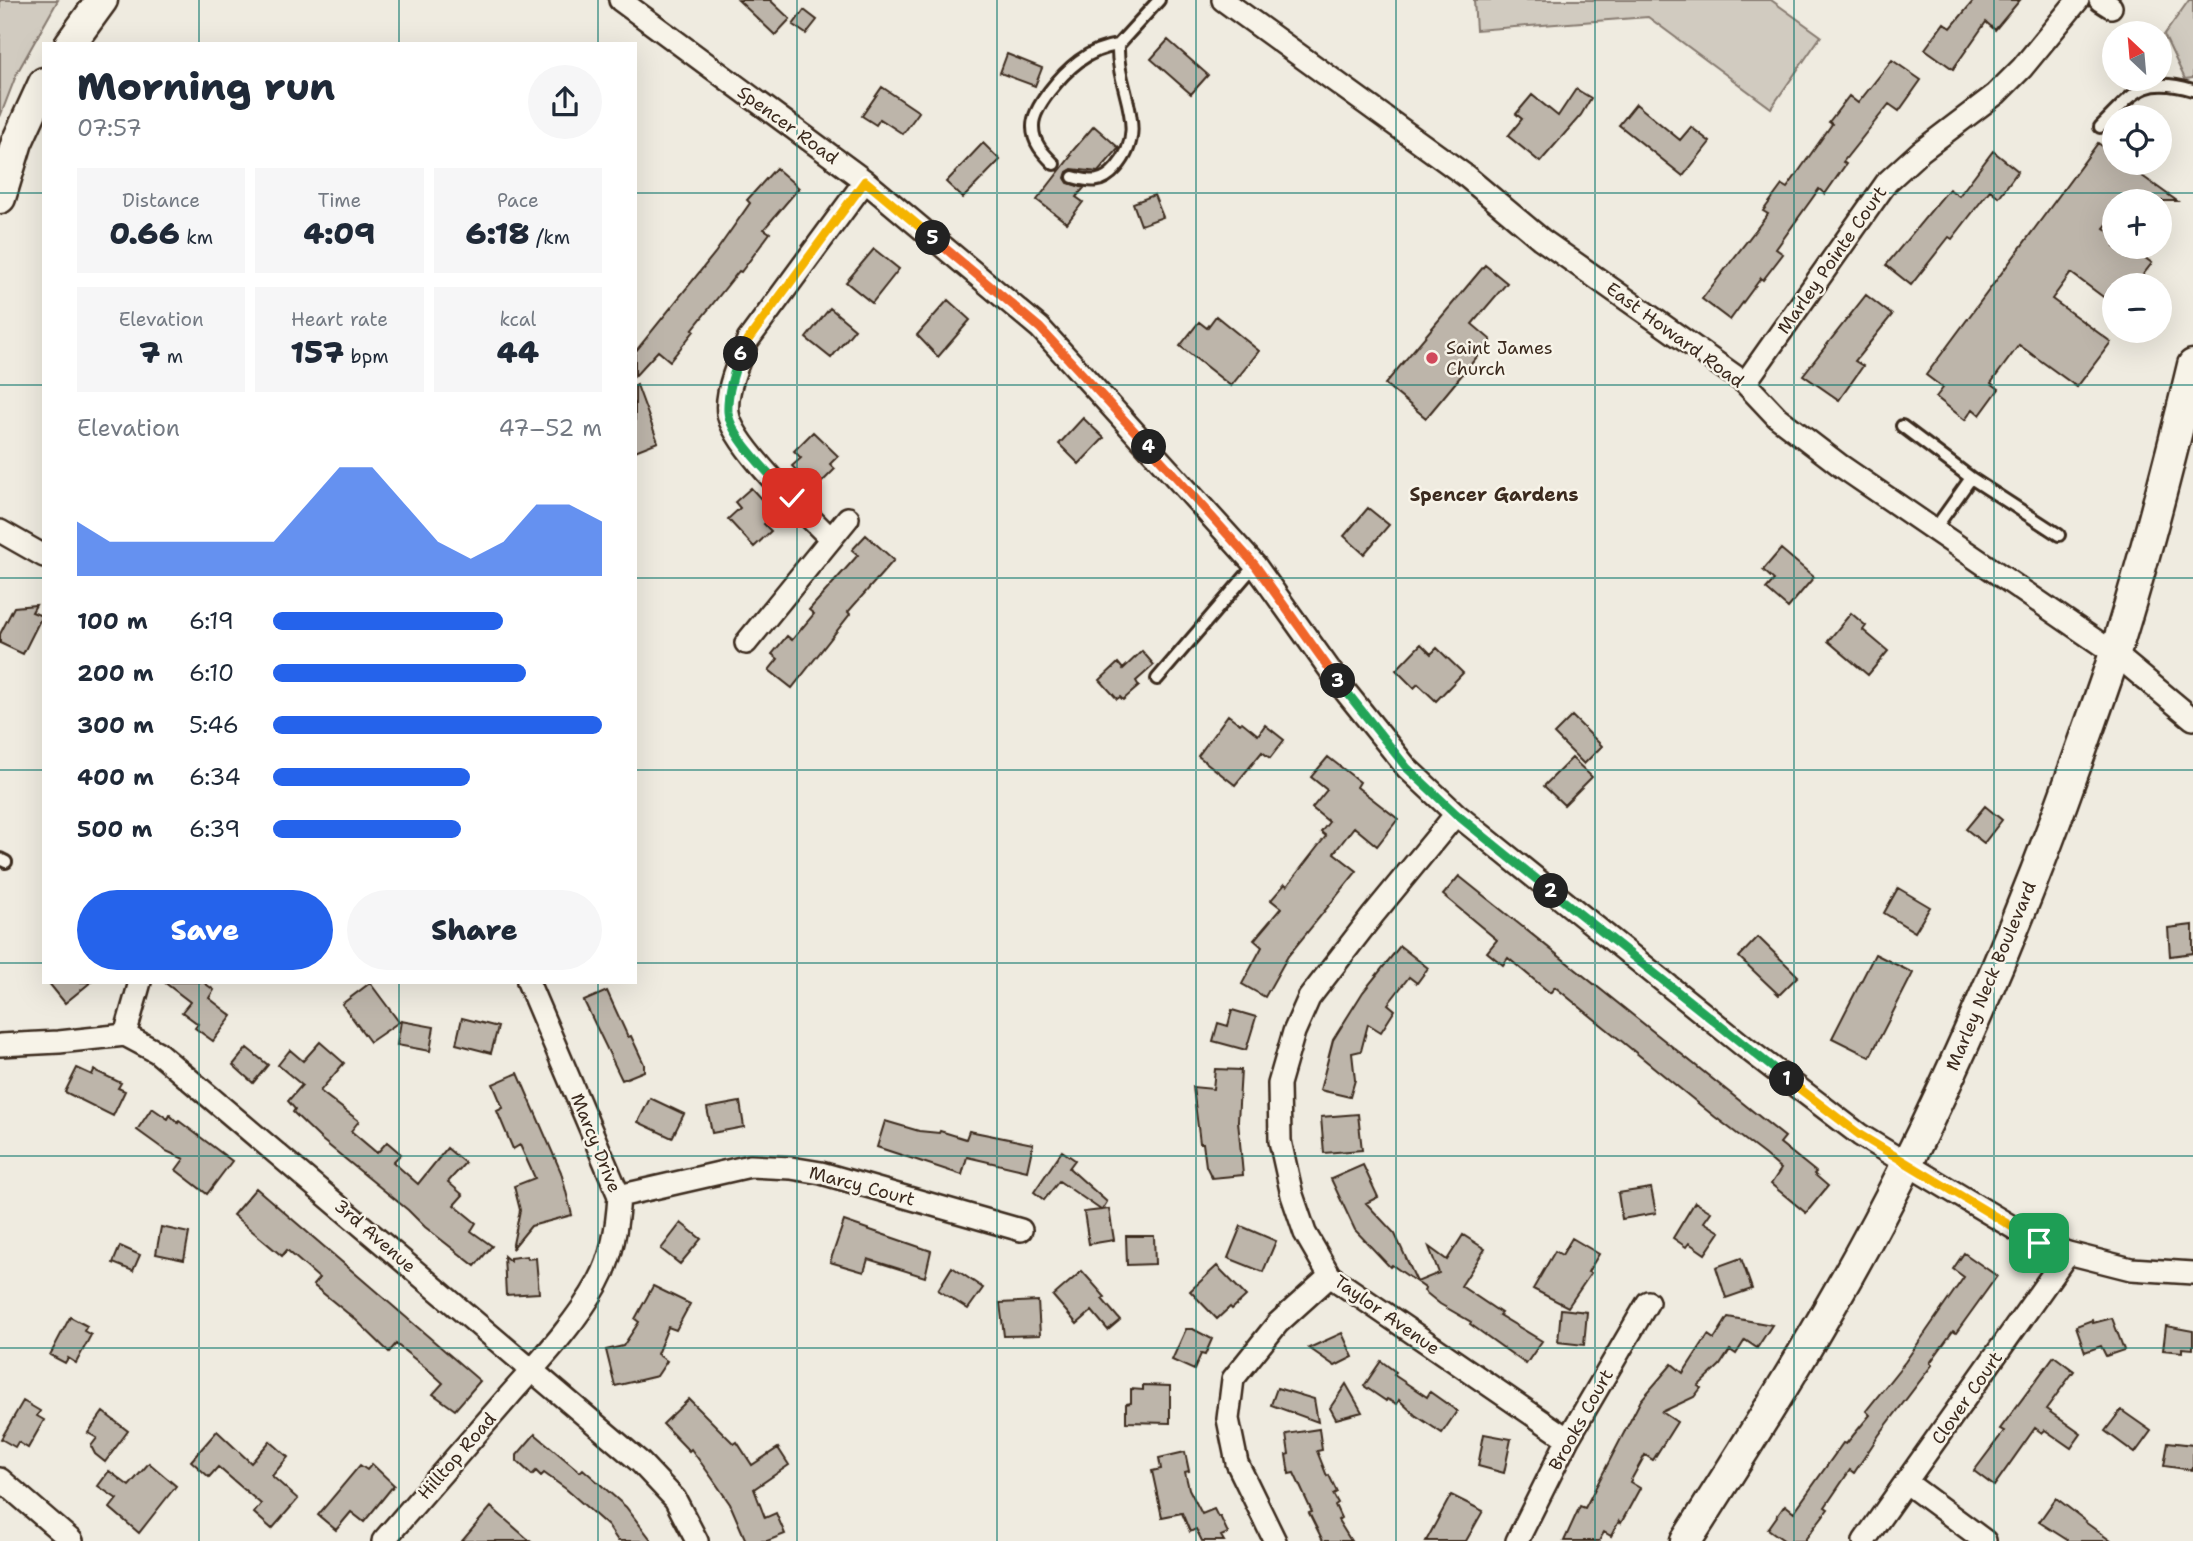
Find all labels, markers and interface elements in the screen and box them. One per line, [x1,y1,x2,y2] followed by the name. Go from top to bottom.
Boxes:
[2102,21,2172,91] north arrow
[2102,21,2172,343] map controls
[77,61,335,112] text: Morning run
[528,65,602,139] button: share
[733,80,843,170] street label: Spencer Road
[2102,105,2172,175] button: locate
[77,113,142,143] text: 07:57
[1772,181,1892,339] street label: Marley Pointe Court
[122,188,200,213] text: Distance
[318,188,361,213] text: Time
[497,188,539,213] text: Pace
[2102,189,2172,259] button: +
[109,213,180,254] text: 0.66
[304,213,375,254] text: 4:09
[466,213,530,254] text: 6:18
[916,220,950,256] pin: 5
[180,225,213,250] text: km
[530,225,570,250] text: /km
[927,225,938,250] text: 5
[2102,273,2172,343] button: −
[1601,277,1749,393] street label: East Howard Road
[119,307,204,332] text: Elevation
[291,307,388,332] text: Heart rate
[499,307,536,332] text: kcal
[139,332,160,373] text: 7
[290,332,344,373] text: 157
[497,332,539,373] text: 44
[724,336,758,372] pin: 6
[1446,336,1553,381] place label: Saint James Church
[734,341,747,366] text: 6
[160,344,183,369] text: m
[344,344,389,369] text: bpm
[1424,350,1440,366] marker: Saint James Church
[77,413,180,443] text: Elevation
[499,413,602,443] text: 47–52 m
[1132,430,1166,464] pin: 4
[1142,434,1155,459] text: 4
[762,468,822,528] pin
[773,479,811,517] icon: check
[1410,482,1578,507] district label: Spencer Gardens
[77,606,148,636] text: 100 m
[189,606,234,636] text: 6:19
[77,658,154,688] text: 200 m
[189,658,234,688] text: 6:10
[1320,664,1356,698] pin: 3
[1331,668,1344,693] text: 3
[77,710,154,740] text: 300 m
[189,710,239,740] text: 5:46
[77,762,154,792] text: 400 m
[189,762,241,792] text: 6:34
[77,814,152,844] text: 500 m
[189,814,240,844] text: 6:39
[1534,874,1568,908] pin: 2
[1544,878,1557,903] text: 2
[1940,878,2042,1074] street label: Marley Neck Boulevard
[77,890,333,970] button: Save
[347,890,602,970] button: Share
[1770,1062,1804,1096] pin: 1
[1782,1066,1791,1091] text: 1
[565,1090,627,1196] street label: Marcy Drive
[807,1160,918,1212] street label: Marcy Court
[329,1194,421,1278] street label: 3rd Avenue
[2009,1213,2069,1273] pin
[2020,1224,2058,1262] icon: arrive
[1329,1270,1445,1360] street label: Taylor Avenue
[1926,1347,2008,1449] street label: Clover Court
[1543,1365,1619,1475] street label: Brooks Court
[412,1407,502,1505] street label: Hilltop Road

